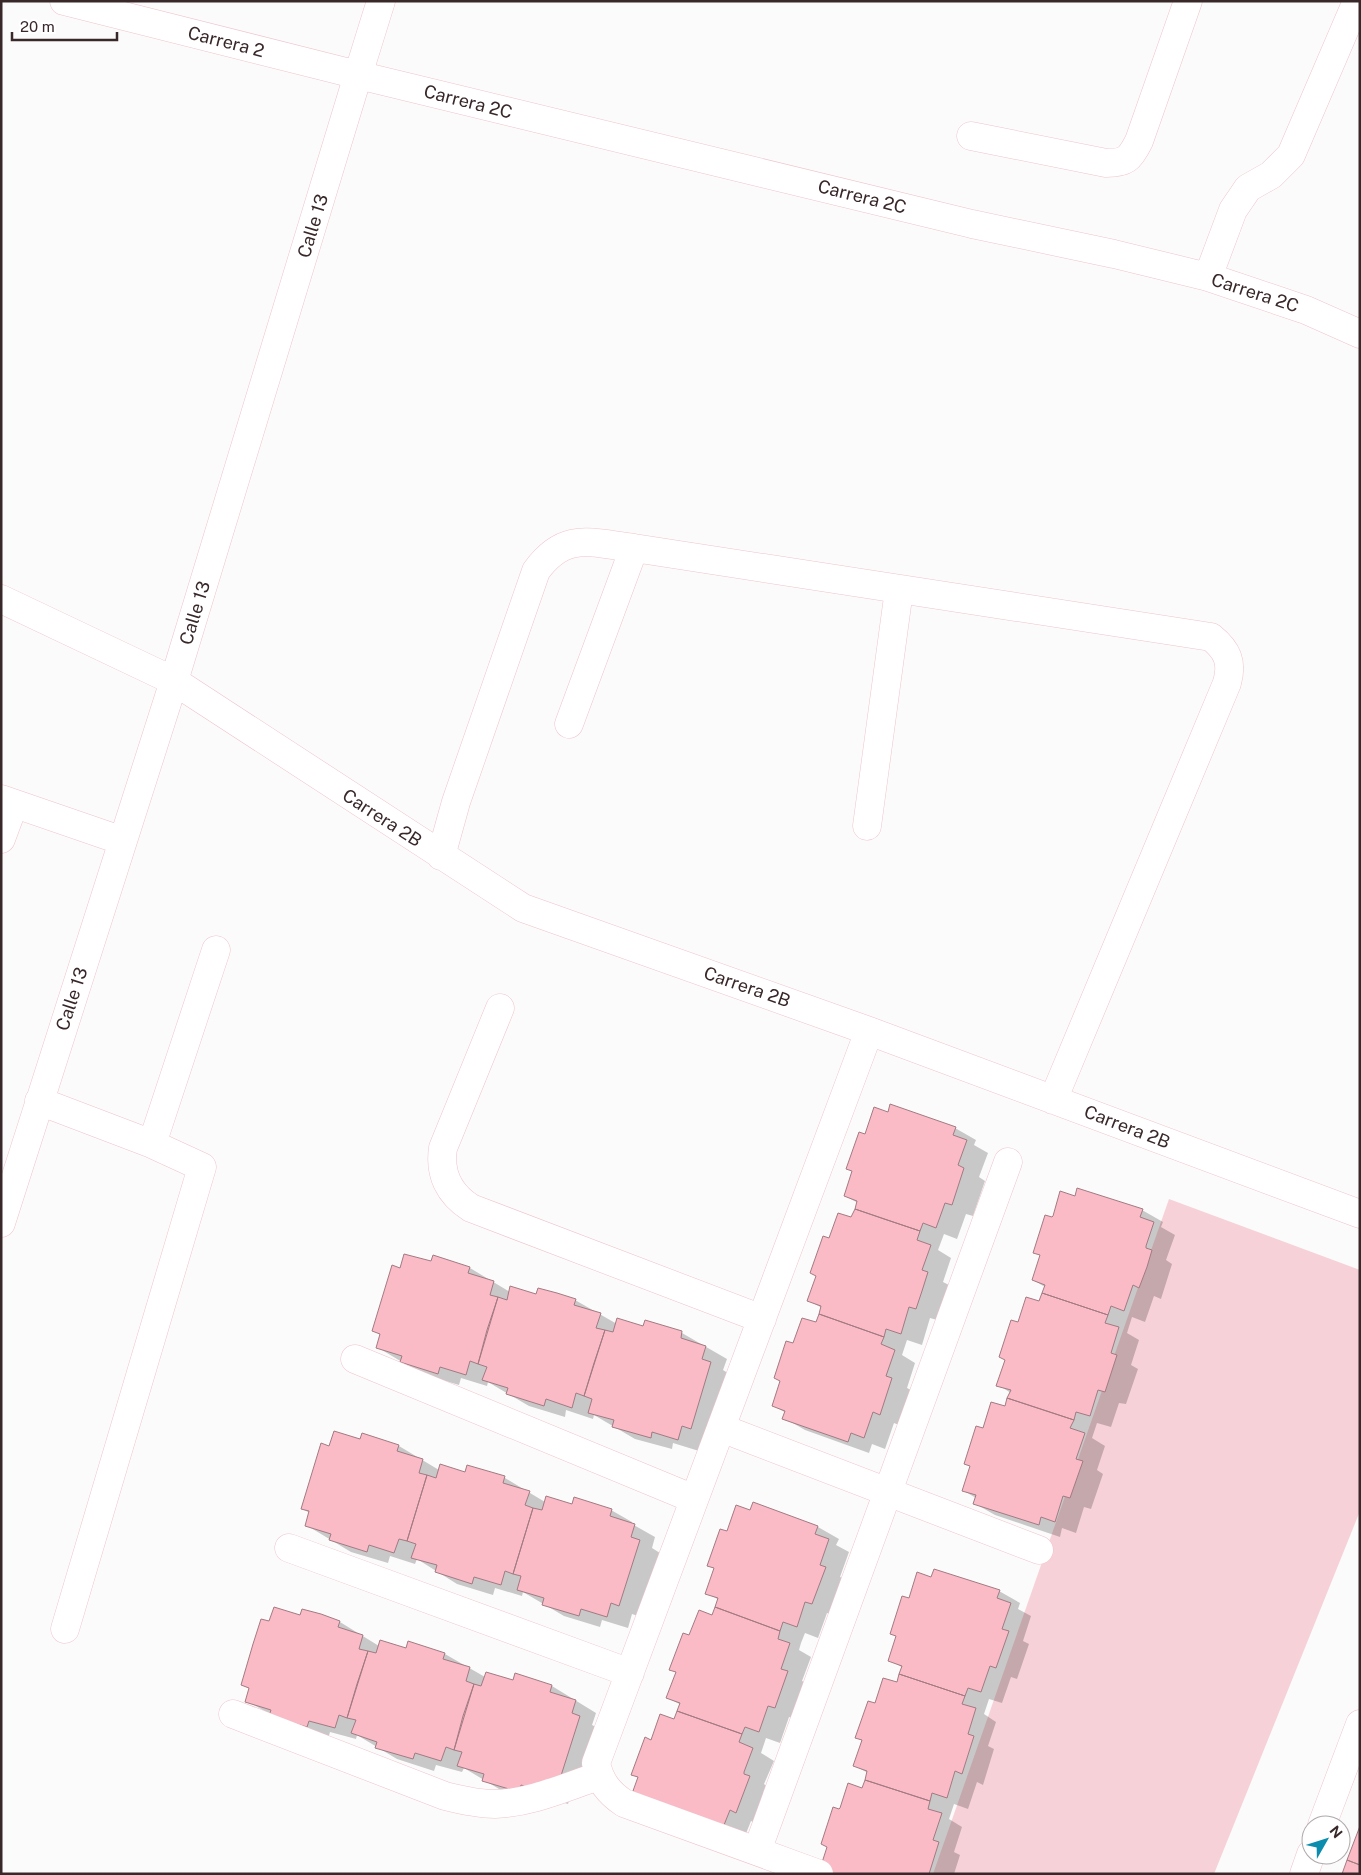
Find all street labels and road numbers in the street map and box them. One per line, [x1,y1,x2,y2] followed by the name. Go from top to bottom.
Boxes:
[186,22,267,61] street label: Carrera 2
[422,80,515,123] street label: Carrera 2C
[816,175,909,218] street label: Carrera 2C
[293,191,332,260] street label: Calle 13
[1209,269,1301,316] street label: Carrera 2C
[175,578,214,647] street label: Calle 13
[339,784,426,851] street label: Carrera 2B
[701,962,793,1011] street label: Carrera 2B
[51,964,92,1033] street label: Calle 13
[1081,1101,1173,1152] street label: Carrera 2B

